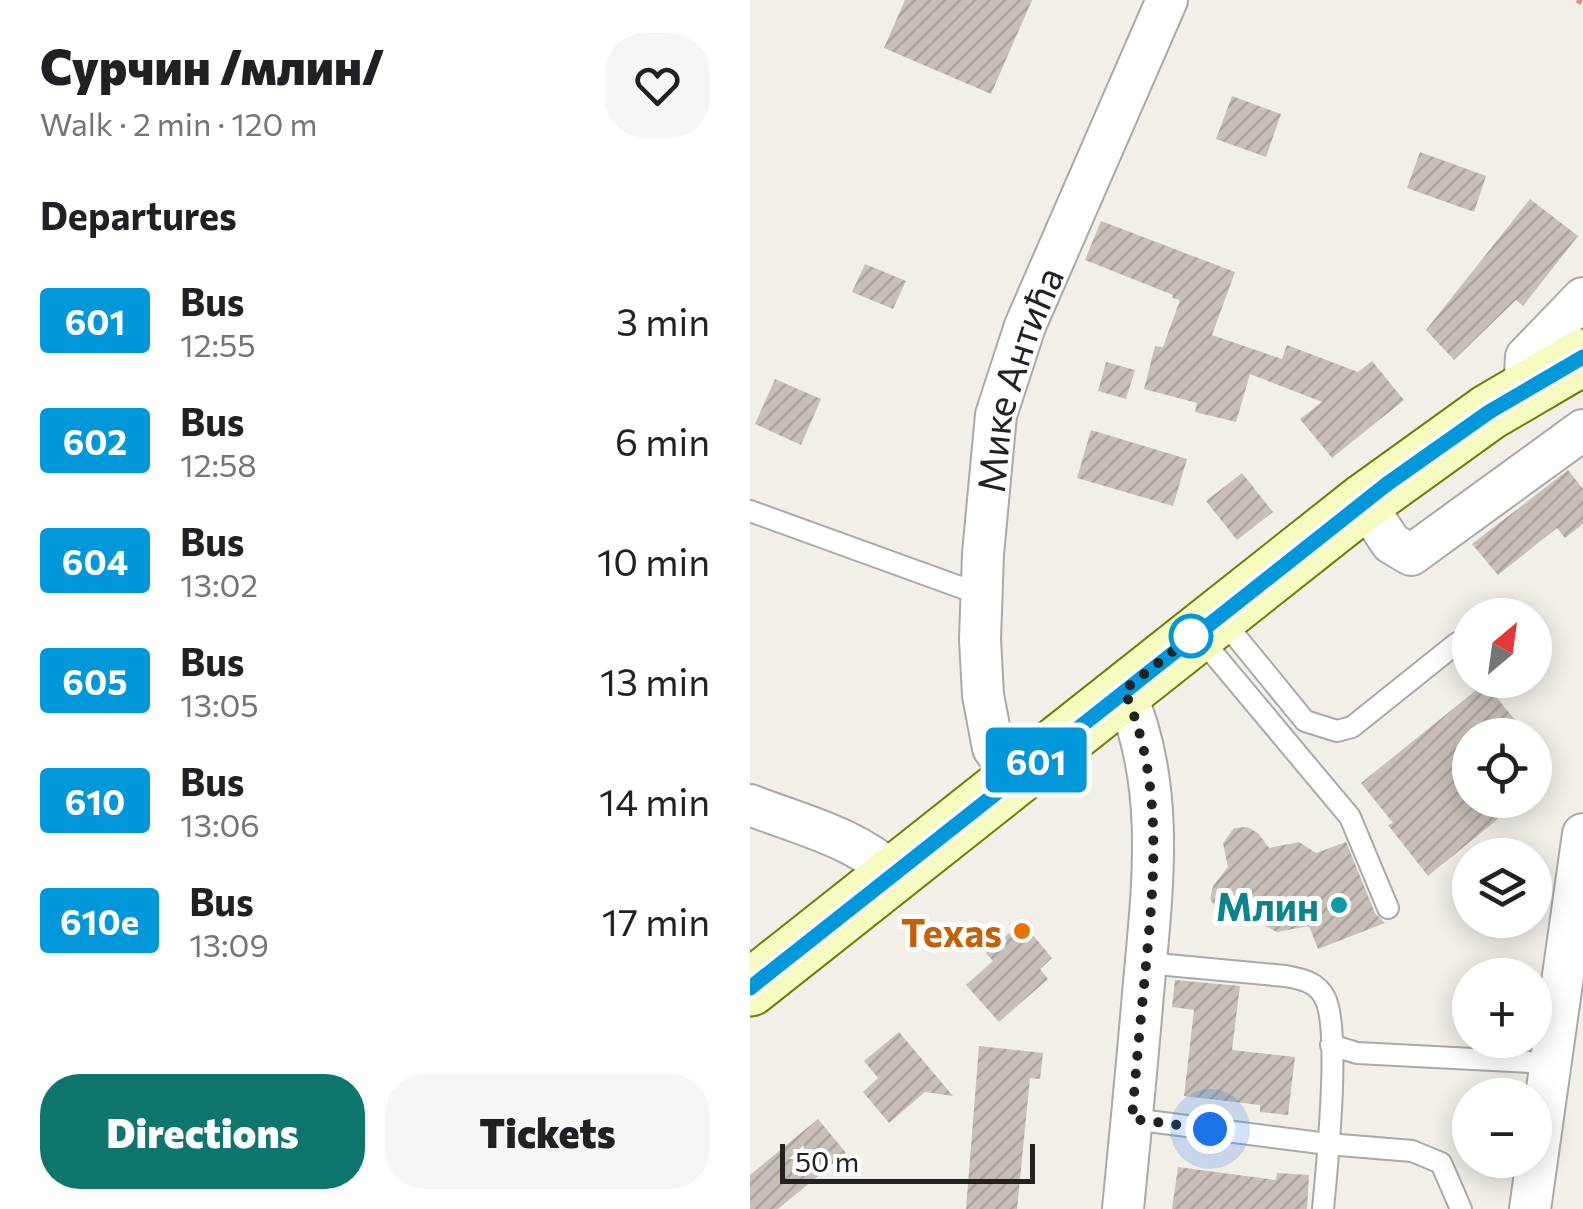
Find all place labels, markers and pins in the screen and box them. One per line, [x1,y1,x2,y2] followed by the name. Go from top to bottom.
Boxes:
[1170,615,1212,657] unlabelled marker
[1216,882,1319,929] place label: Млин
[1328,894,1350,916] marker: Млин
[901,908,1002,955] place label: Texas
[1011,920,1033,942] marker: Texas

